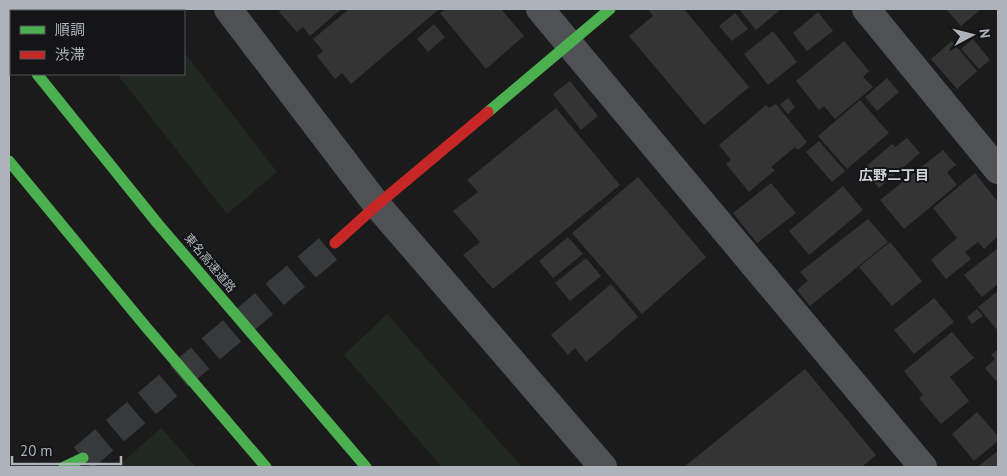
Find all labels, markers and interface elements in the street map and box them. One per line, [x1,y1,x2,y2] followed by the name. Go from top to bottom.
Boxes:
[10,10,185,75] legend
[947,10,997,60] north arrow
[55,20,85,39] text: 順調
[975,28,994,39] text: N
[55,45,85,64] text: 渋滞
[859,166,929,184] district label: 広野二丁目
[181,230,239,295] street label: 東名高速道路
[12,434,121,466] scale bar
[20,441,53,460] text: 20 m

